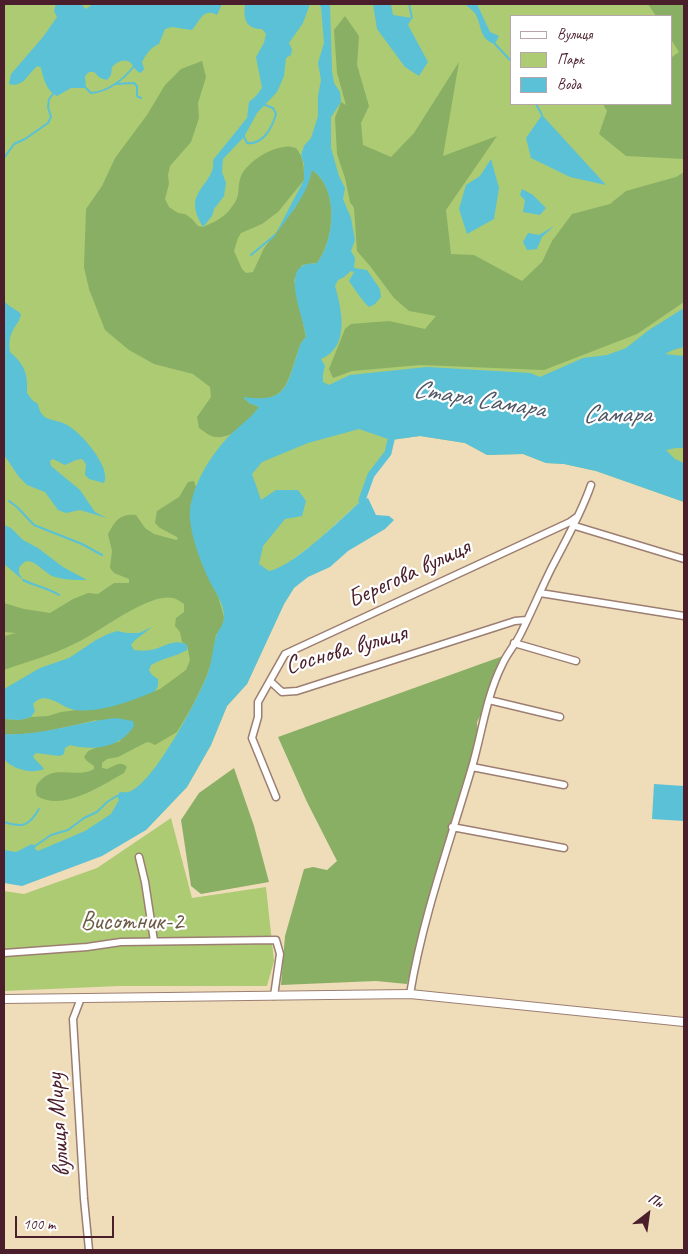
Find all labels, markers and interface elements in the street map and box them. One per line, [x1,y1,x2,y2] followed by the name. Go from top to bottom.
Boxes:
[510,15,673,105] legend
[557,25,593,44] text: Вулиця
[557,50,584,69] text: Парк
[557,75,581,94] text: Вода
[411,374,547,426] water label: Стара Самара
[583,399,651,431] water label: Самара
[343,533,475,615] street label: Берегова вулиця
[282,618,410,682] street label: Соснова вулиця
[81,907,183,937] park label: Висотник-2
[40,1072,78,1178] street label: вулиця Миру
[623,1189,673,1239] north arrow
[645,1190,666,1212] text: Пн
[18,1206,116,1238] scale bar
[23,1215,55,1234] text: 100 m

